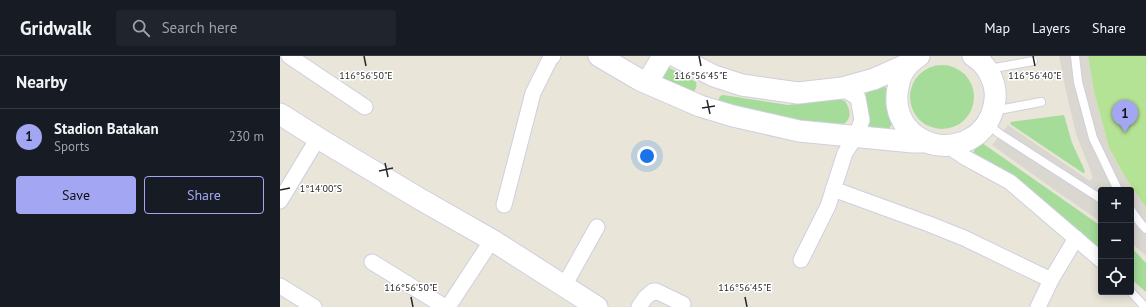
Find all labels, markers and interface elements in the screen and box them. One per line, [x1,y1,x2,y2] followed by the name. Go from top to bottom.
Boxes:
[116,10,396,46] search box
[20,16,92,40] text: Gridwalk
[130,17,152,39] icon: search
[162,18,237,37] text: Search here
[984,19,1010,37] text: Map
[1032,19,1070,37] text: Layers
[1092,19,1126,37] text: Share
[339,69,393,82] text: 116°56'50"E
[674,69,728,82] text: 116°56'45"E
[1008,69,1062,82] text: 116°56'40"E
[16,71,67,93] text: Nearby
[1112,100,1138,133] pin: 1
[54,119,159,138] text: Stadion Batakan
[25,128,33,145] text: 1
[229,128,264,145] text: 230 m
[54,138,90,155] text: Sports
[637,146,657,166] your location
[16,176,136,214] button: Save
[144,176,264,214] button: Share
[300,182,342,195] text: 1°14'00"S
[1098,187,1134,295] map controls
[1098,187,1134,223] button: +
[1098,223,1134,259] button: −
[1098,259,1134,295] button: locate
[384,281,438,294] text: 116°56'50"E
[718,281,772,294] text: 116°56'45"E

